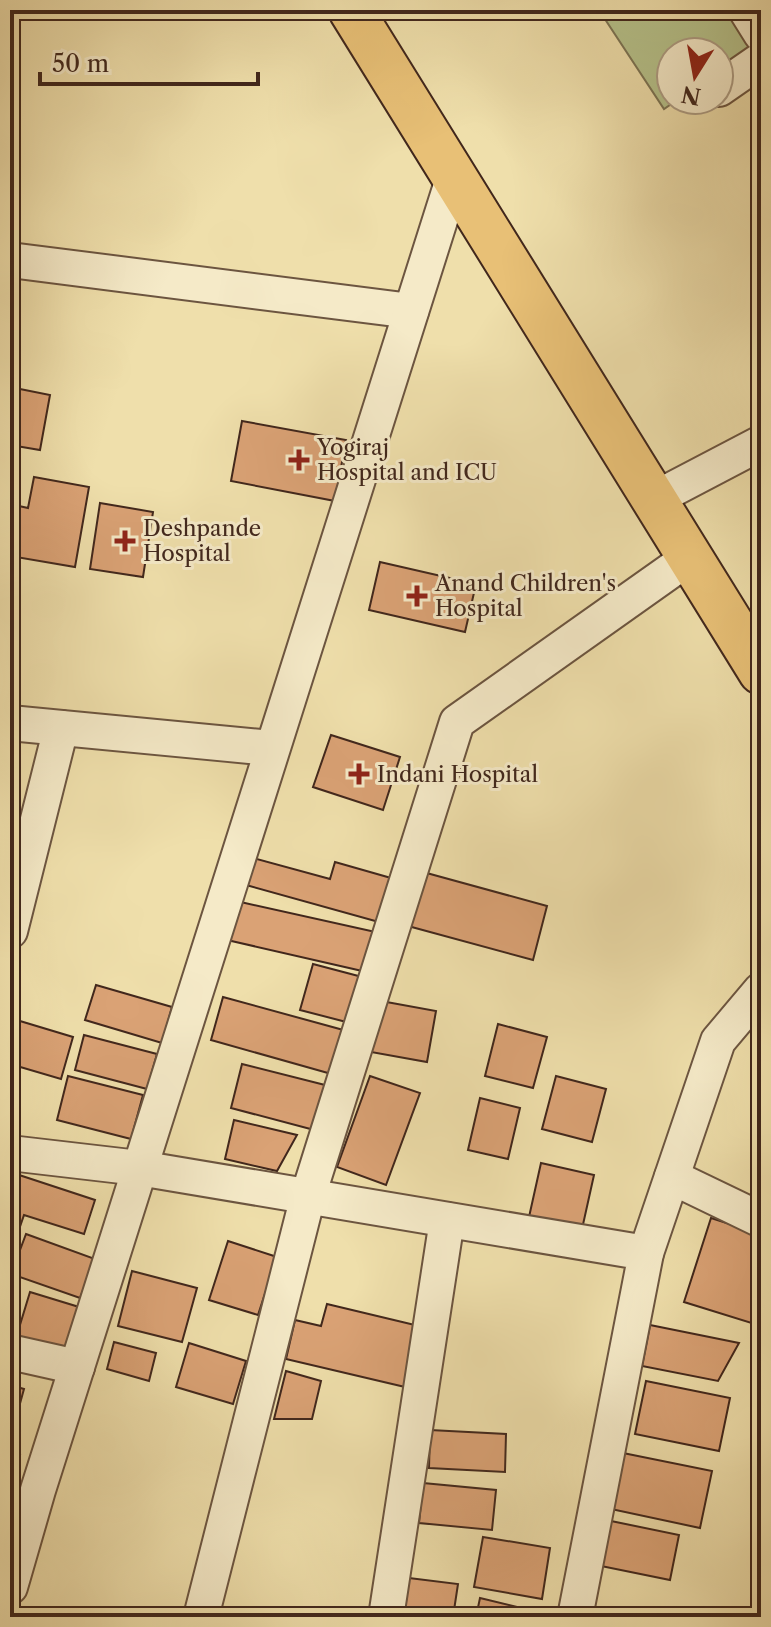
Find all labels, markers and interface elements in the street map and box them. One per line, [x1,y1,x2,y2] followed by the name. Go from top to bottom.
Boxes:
[40,36,258,86] scale bar
[655,36,735,116] north arrow
[52,49,109,78] text: 50 m
[679,80,703,110] text: N
[316,434,497,486] place label: Yogiraj Hospital and ICU
[288,449,310,471] marker: Yogiraj Hospital and ICU
[143,515,261,567] place label: Deshpande Hospital
[114,530,136,552] marker: Deshpande Hospital
[434,570,616,622] place label: Anand Children's Hospital
[406,585,428,607] marker: Anand Children's Hospital
[377,761,538,788] place label: Indani Hospital
[348,763,370,785] marker: Indani Hospital

